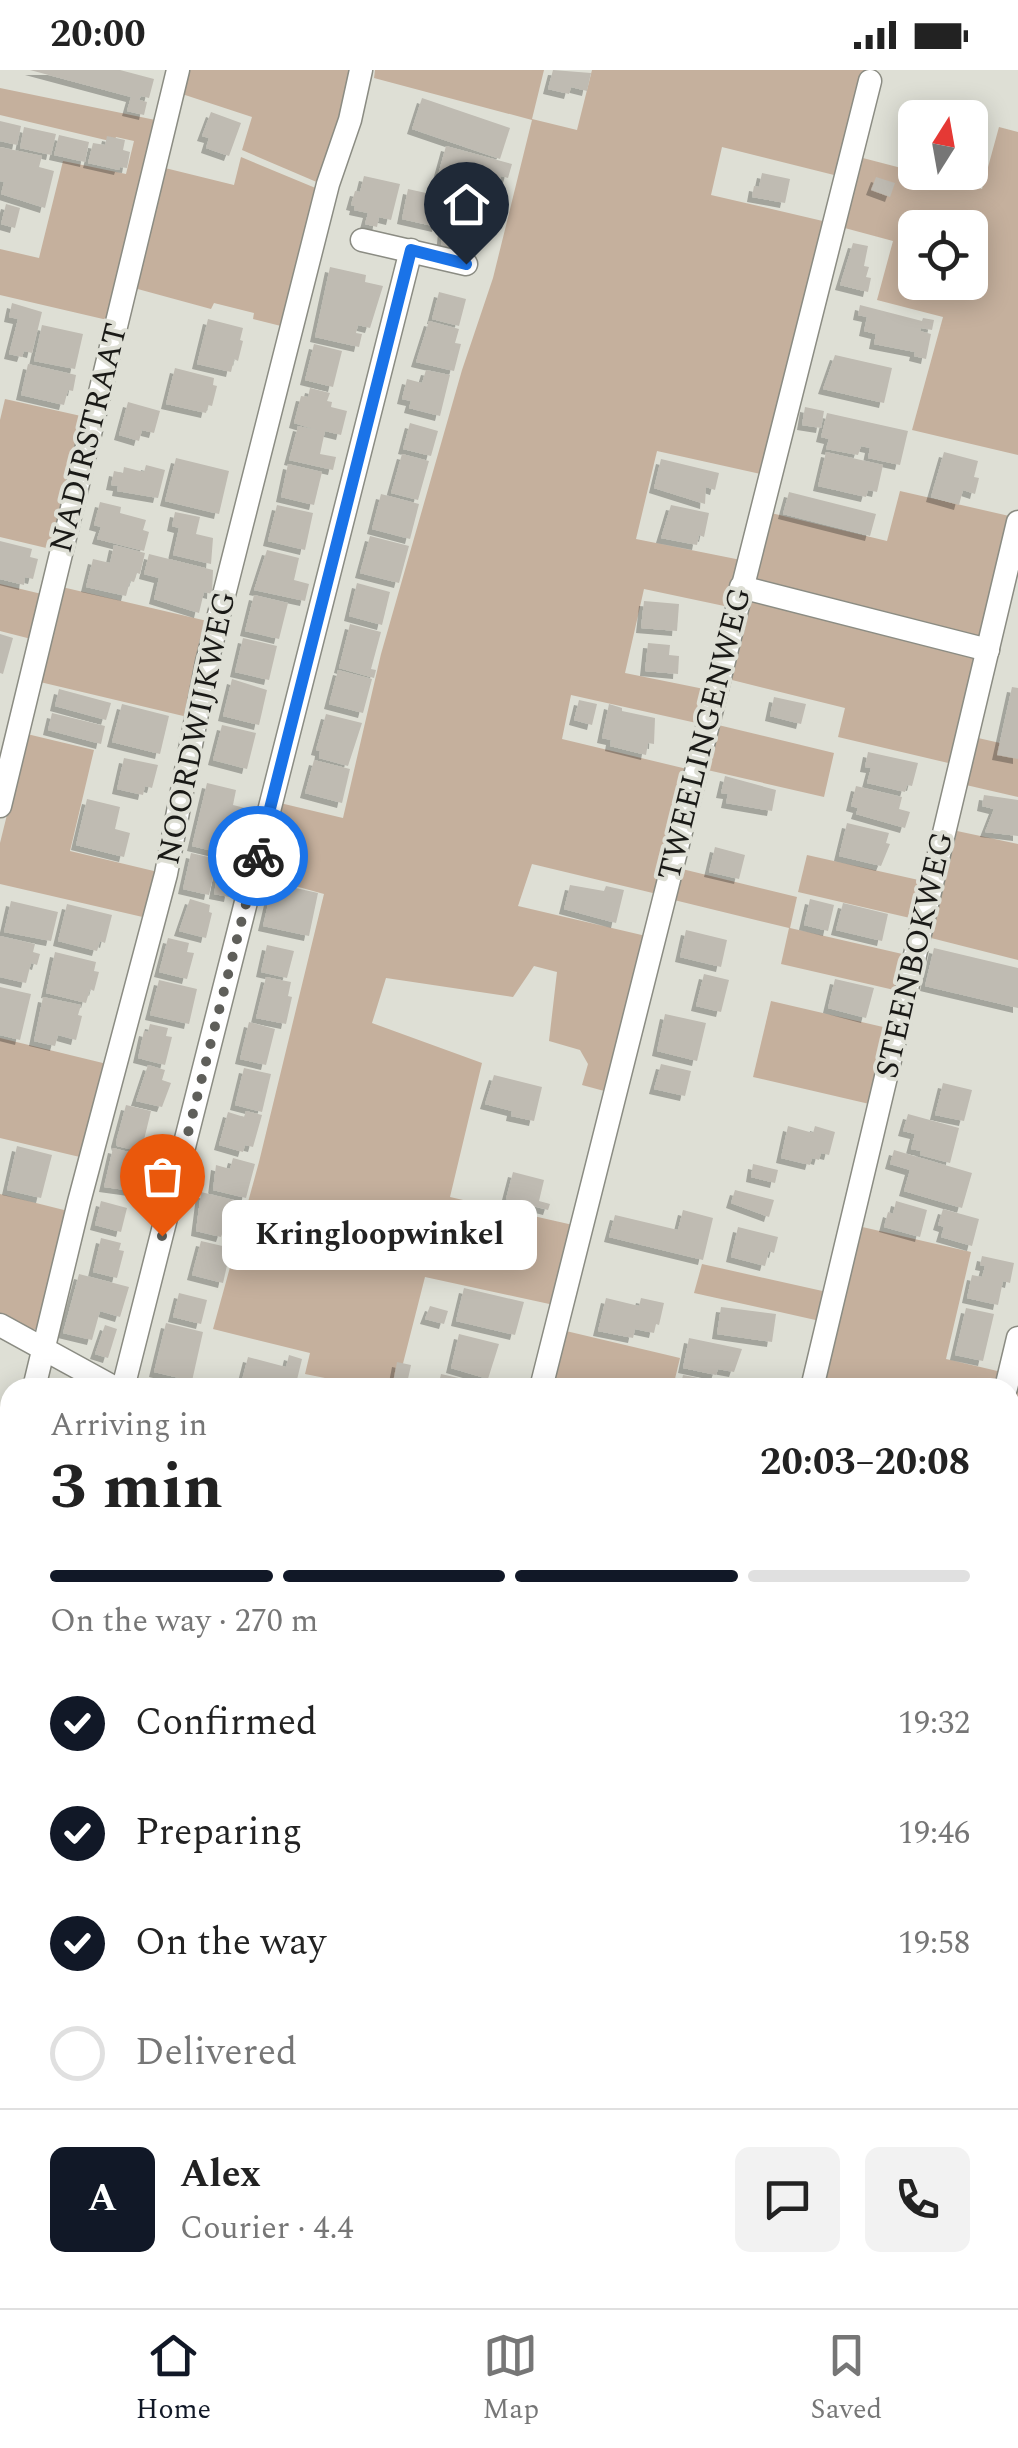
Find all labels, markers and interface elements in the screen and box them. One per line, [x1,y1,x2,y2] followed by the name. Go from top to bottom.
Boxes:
[50,6,145,64] text: 20:00
[898,100,988,190] north arrow
[898,100,988,300] map controls
[424,162,509,265] pin
[439,177,494,232] icon: home
[898,210,988,300] button: locate
[37,318,141,558] street label: NADIRSTRAAT
[645,582,765,886] street label: TWEELINGENWEG
[144,587,250,869] street label: NOORDWIJKWEG
[208,806,308,906] courier
[863,827,967,1083] street label: STEENBOKWEG
[231,829,286,884] icon: bike
[120,1134,205,1237] pin
[135,1149,190,1204] icon: bag
[222,1201,537,1271] callout: Kringloopwinkel
[255,1210,504,1259] text: Kringloopwinkel
[50,1401,207,1450] text: Arriving in
[760,1434,970,1492] text: 20:03–20:08
[50,1438,223,1537] text: 3 min
[50,1597,318,1646] text: On the way · 270 m
[135,1694,317,1752] text: Confirmed
[50,1696,105,1751] icon: check
[898,1699,970,1748] text: 19:32
[135,1804,302,1862] text: Preparing
[50,1806,105,1861] icon: check
[898,1809,970,1858] text: 19:46
[135,1914,326,1972] text: On the way
[50,1916,105,1971] icon: check
[898,1919,970,1968] text: 19:58
[135,2024,297,2082] text: Delivered
[180,2146,261,2204] text: Alex
[735,2147,840,2252] button: chat
[865,2147,970,2252] button: phone
[88,2170,117,2228] text: A
[180,2204,353,2253] text: Courier · 4.4
[136,2328,211,2431] tab: Home
[483,2328,539,2431] tab: Map
[810,2328,882,2431] tab: Saved

